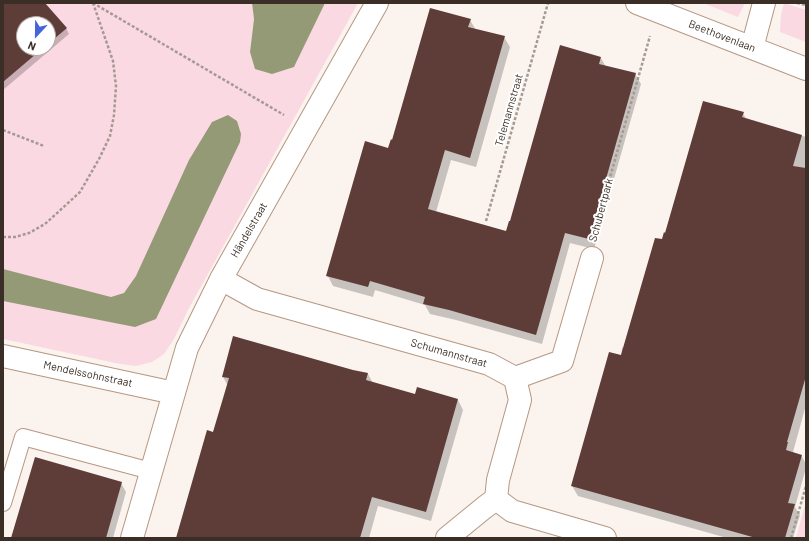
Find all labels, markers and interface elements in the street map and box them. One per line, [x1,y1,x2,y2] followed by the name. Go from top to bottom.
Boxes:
[16,16,56,56] north arrow
[687,17,757,55] street label: Beethovenlaan
[26,39,38,54] text: N
[492,72,526,148] street label: Telemannstraat
[586,177,616,243] street label: Schubertpark
[228,200,270,260] street label: Händelstraat
[409,336,489,370] street label: Schumannstraat
[42,358,134,390] street label: Mendelssohnstraat

